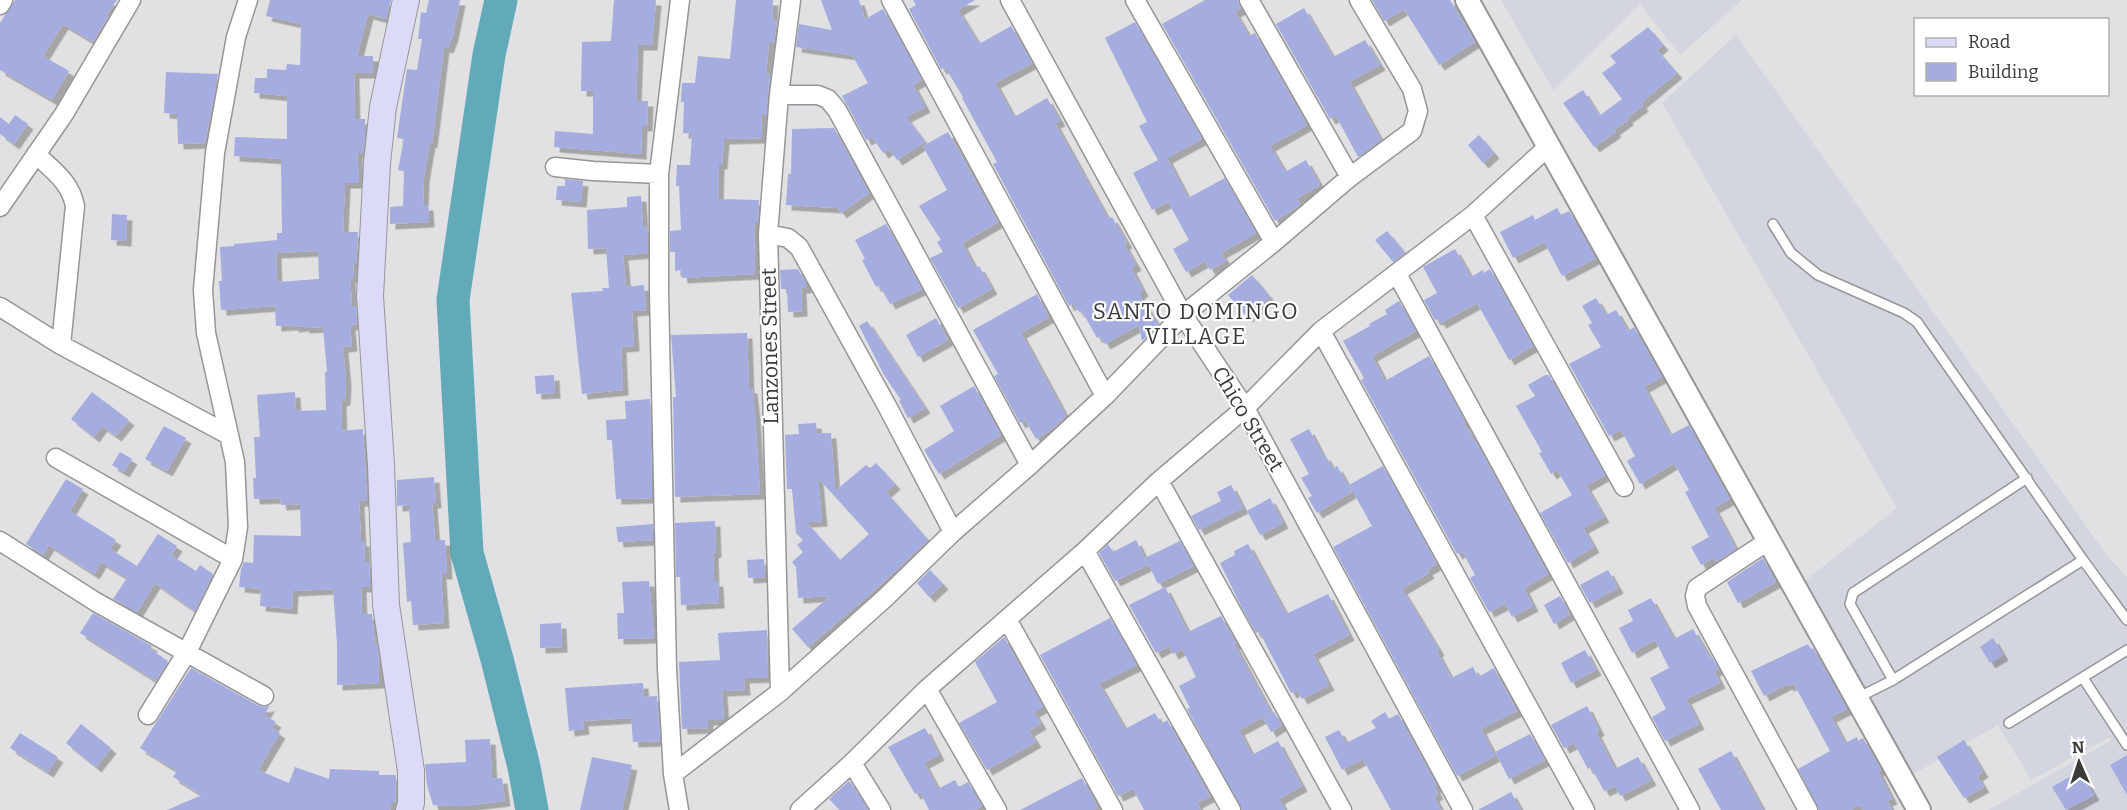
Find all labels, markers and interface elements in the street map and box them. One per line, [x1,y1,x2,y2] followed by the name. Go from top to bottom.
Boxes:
[1914,18,2109,96] legend
[1968,31,2011,53] text: Road
[1968,61,2039,83] text: Building
[756,267,784,425] street label: Lanzones Street
[1093,298,1299,350] district label: SANTO DOMINGO VILLAGE
[1206,362,1290,477] street label: Chico Street
[2049,732,2109,792] north arrow
[2072,738,2085,757] text: N

